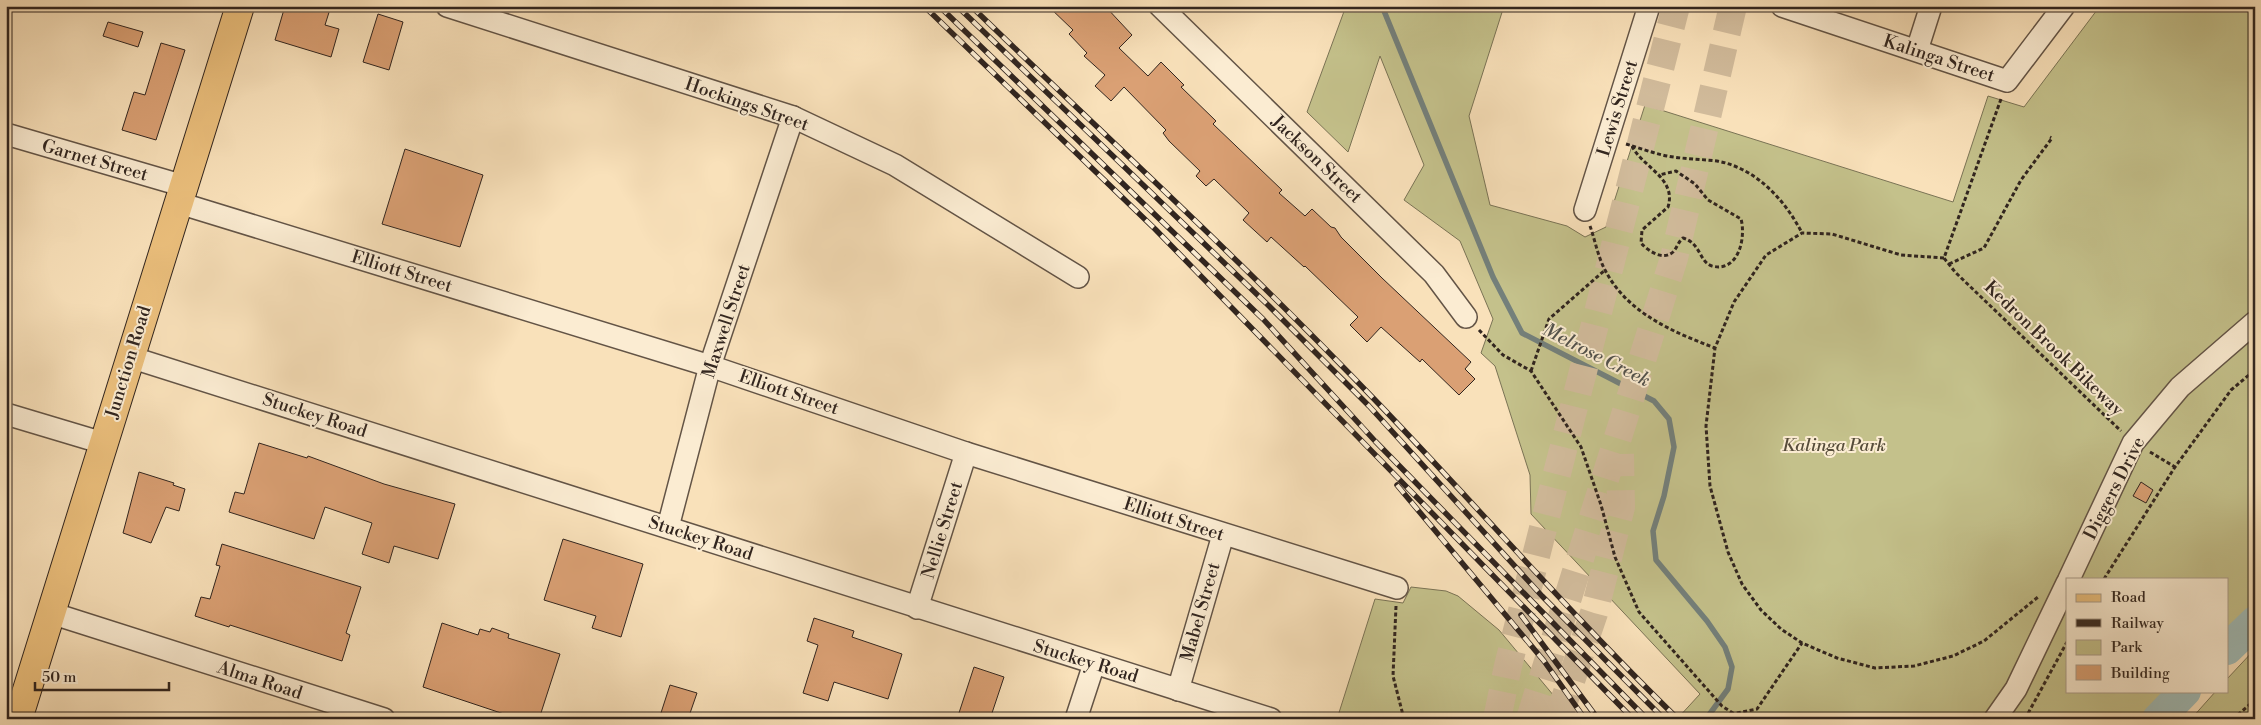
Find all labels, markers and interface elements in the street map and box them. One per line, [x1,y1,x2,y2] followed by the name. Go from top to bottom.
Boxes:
[1880,30,1998,88] street label: Kalinga Street
[1592,56,1643,159] street label: Lewis Street
[682,73,812,137] street label: Hockings Street
[1266,110,1367,209] street label: Jackson Street
[39,134,151,187] street label: Garnet Street
[349,245,456,298] street label: Elliott Street
[697,261,756,381] street label: Maxwell Street
[1979,276,2128,421] street label: Kedron Brook Bikeway
[100,302,157,422] street label: Junction Road
[1539,318,1654,392] water label: Melrose Creek
[736,365,842,421] street label: Elliott Street
[260,388,371,443] street label: Stuckey Road
[2079,433,2150,544] street label: Diggers Drive
[1782,434,1886,457] park label: Kalinga Park
[917,478,968,582] street label: Nellie Street
[1121,492,1228,547] street label: Elliott Street
[646,511,757,566] street label: Stuckey Road
[1175,559,1226,664] street label: Mabel Street
[2066,578,2228,692] legend
[2111,588,2146,607] text: Road
[2111,614,2165,633] text: Railway
[1031,635,1142,689] street label: Stuckey Road
[2111,638,2143,657] text: Park
[213,656,306,705] street label: Alma Road
[35,660,169,692] scale bar
[2110,664,2170,683] text: Building
[42,668,76,687] text: 50 m

